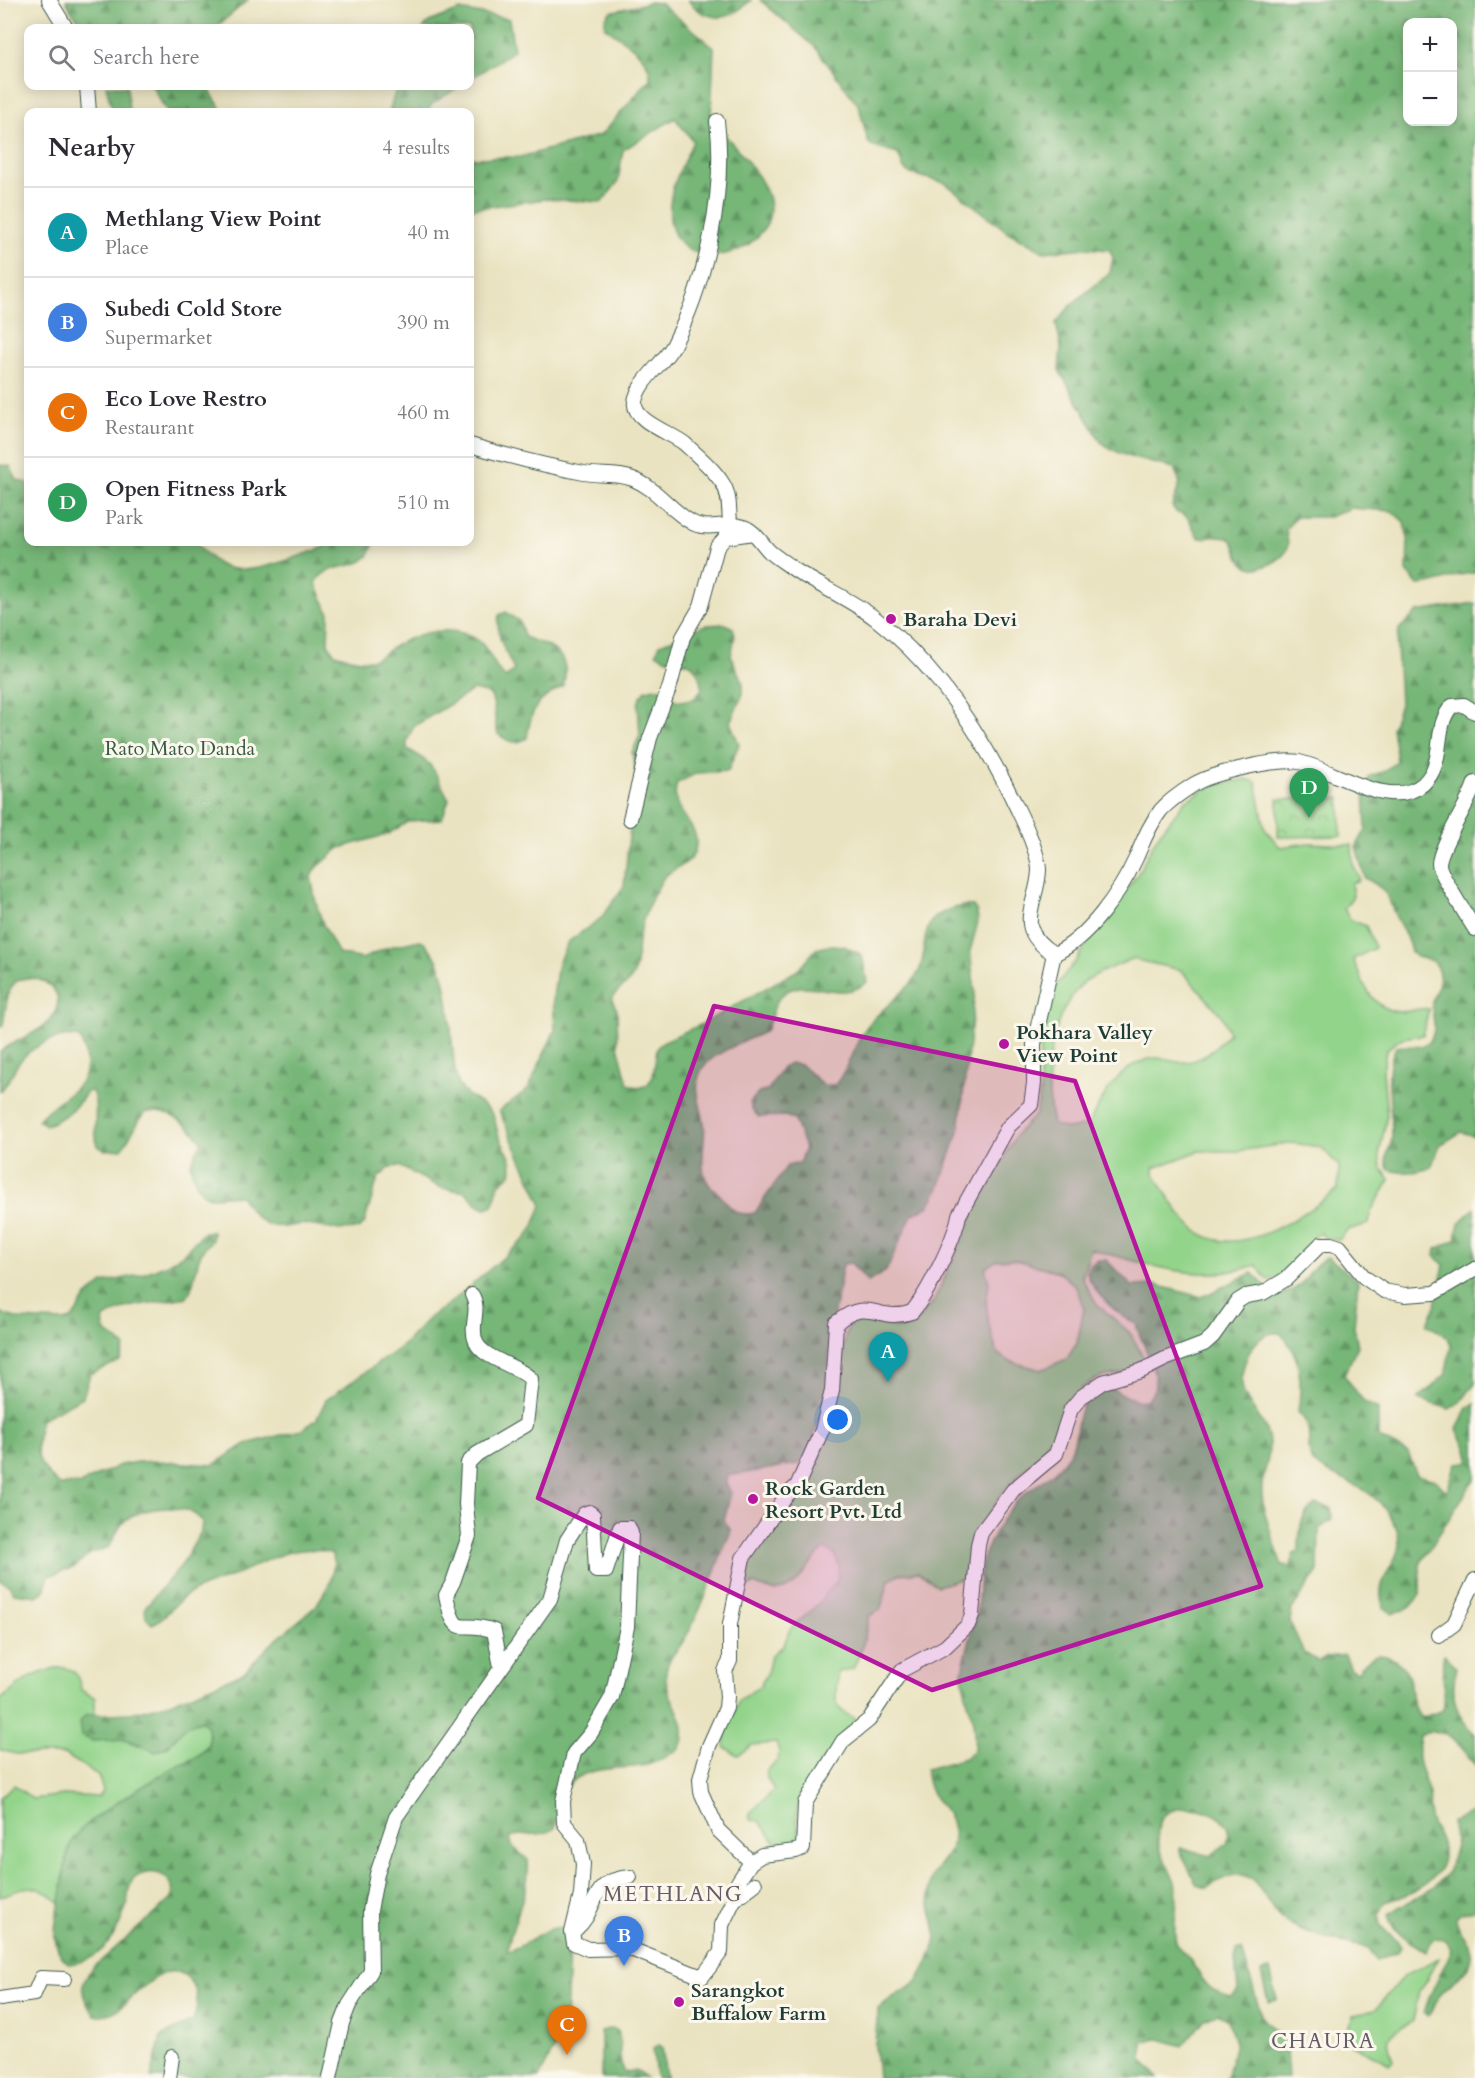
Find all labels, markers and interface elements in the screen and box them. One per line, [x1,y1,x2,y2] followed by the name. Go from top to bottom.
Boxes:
[1403,18,1457,126] map controls
[1403,18,1457,72] button: +
[24,24,474,90] search box
[45,41,78,74] icon: search
[93,42,200,72] text: Search here
[1403,72,1457,126] button: −
[48,130,136,165] text: Nearby
[382,134,450,161] text: 4 results
[105,204,321,234] text: Methlang View Point
[60,219,75,246] text: A
[407,219,450,246] text: 40 m
[105,234,149,261] text: Place
[105,294,282,324] text: Subedi Cold Store
[60,309,75,336] text: B
[397,309,450,336] text: 390 m
[105,324,212,351] text: Supermarket
[105,384,267,414] text: Eco Love Restro
[60,399,75,426] text: C
[397,399,450,426] text: 460 m
[105,414,194,441] text: Restaurant
[105,474,287,504] text: Open Fitness Park
[59,489,76,516] text: D
[397,489,450,516] text: 510 m
[105,504,143,531] text: Park
[903,606,1017,633] place label: Baraha Devi
[884,612,898,626] marker: Baraha Devi
[105,735,256,762] park label: Rato Mato Danda
[1290,768,1328,818] pin: D
[1016,1019,1153,1069] place label: Pokhara Valley View Point
[997,1037,1011,1051] marker: Pokhara Valley View Point
[868,1332,908,1382] pin: A
[823,1405,852,1434] your location
[765,1475,903,1525] place label: Rock Garden Resort Pvt. Ltd
[746,1492,760,1506] marker: Rock Garden Resort Pvt. Ltd
[603,1880,743,1909] district label: METHLANG
[604,1916,644,1966] pin: B
[691,1977,827,2027] place label: Sarangkot Buffalow Farm
[672,1995,686,2009] marker: Sarangkot Buffalow Farm
[548,2006,586,2055] pin: C
[1271,2027,1375,2056] district label: CHAURA

